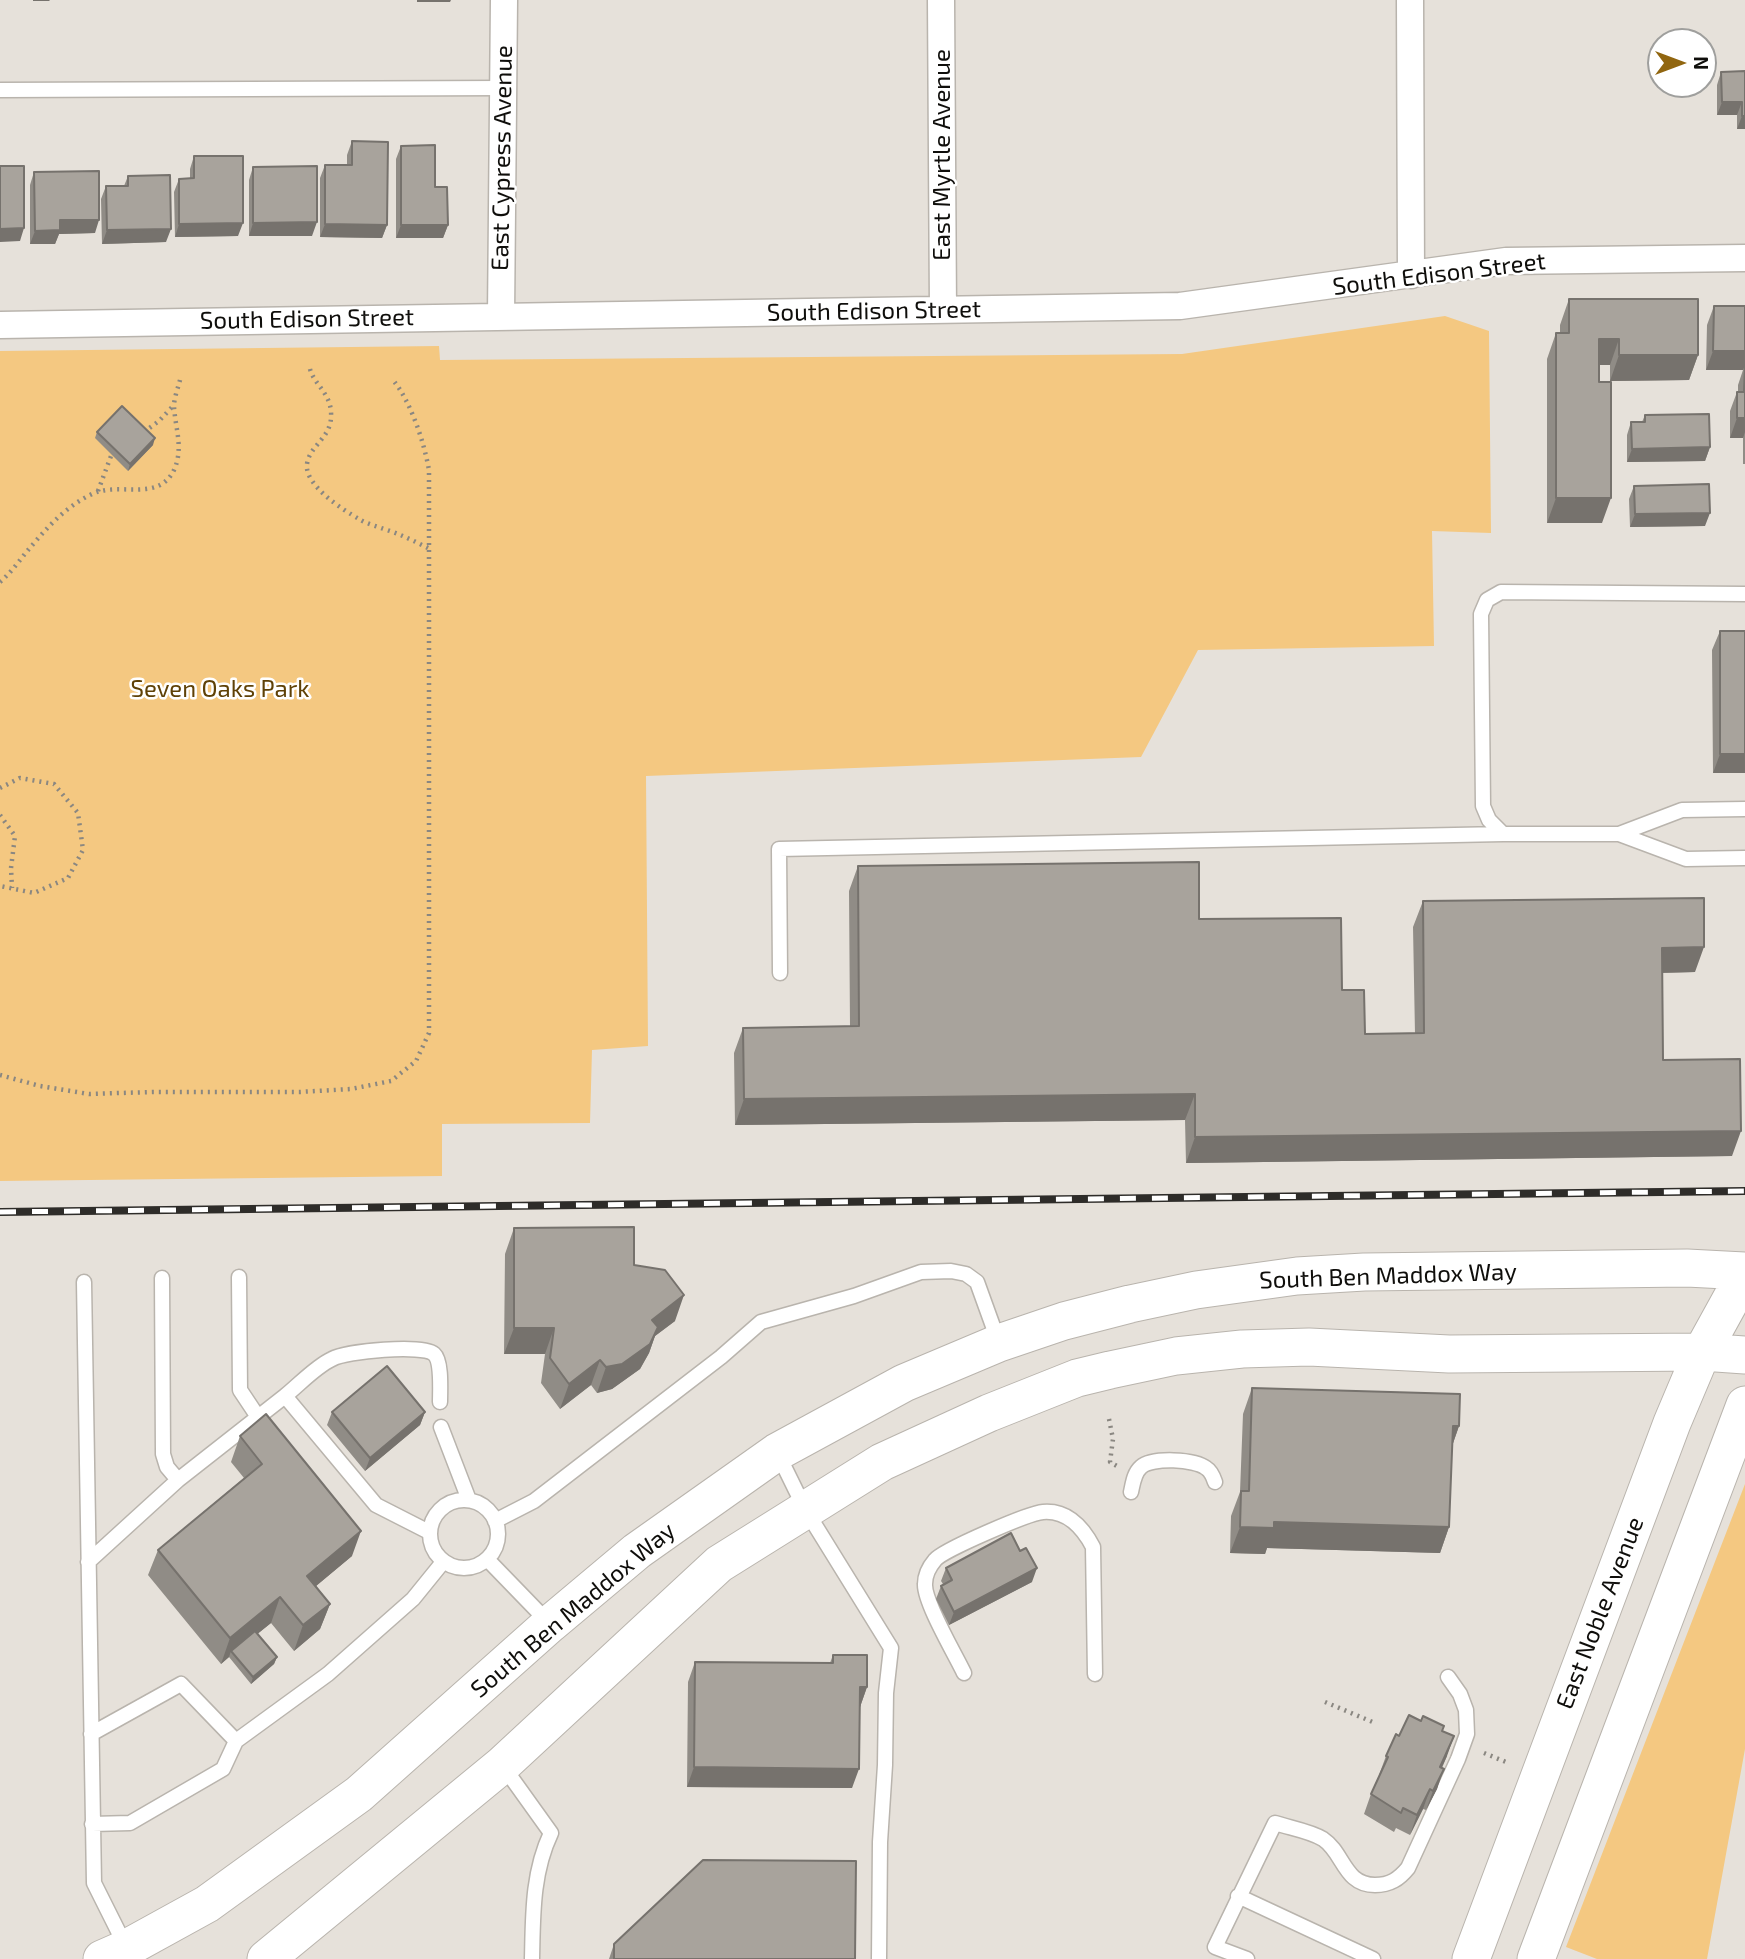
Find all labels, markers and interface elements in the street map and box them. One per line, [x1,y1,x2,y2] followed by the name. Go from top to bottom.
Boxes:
[1647,28,1717,98] north arrow
[486,45,518,271] street label: East Cypress Avenue
[928,49,956,261] street label: East Myrtle Avenue
[1690,56,1713,70] text: N
[1331,247,1547,301] street label: South Edison Street
[767,295,981,327] street label: South Edison Street
[200,303,414,335] street label: South Edison Street
[130,675,310,703] park label: Seven Oaks Park
[1259,1257,1517,1295] street label: South Ben Maddox Way
[1550,1513,1650,1713] street label: East Noble Avenue
[465,1516,681,1704] street label: South Ben Maddox Way

